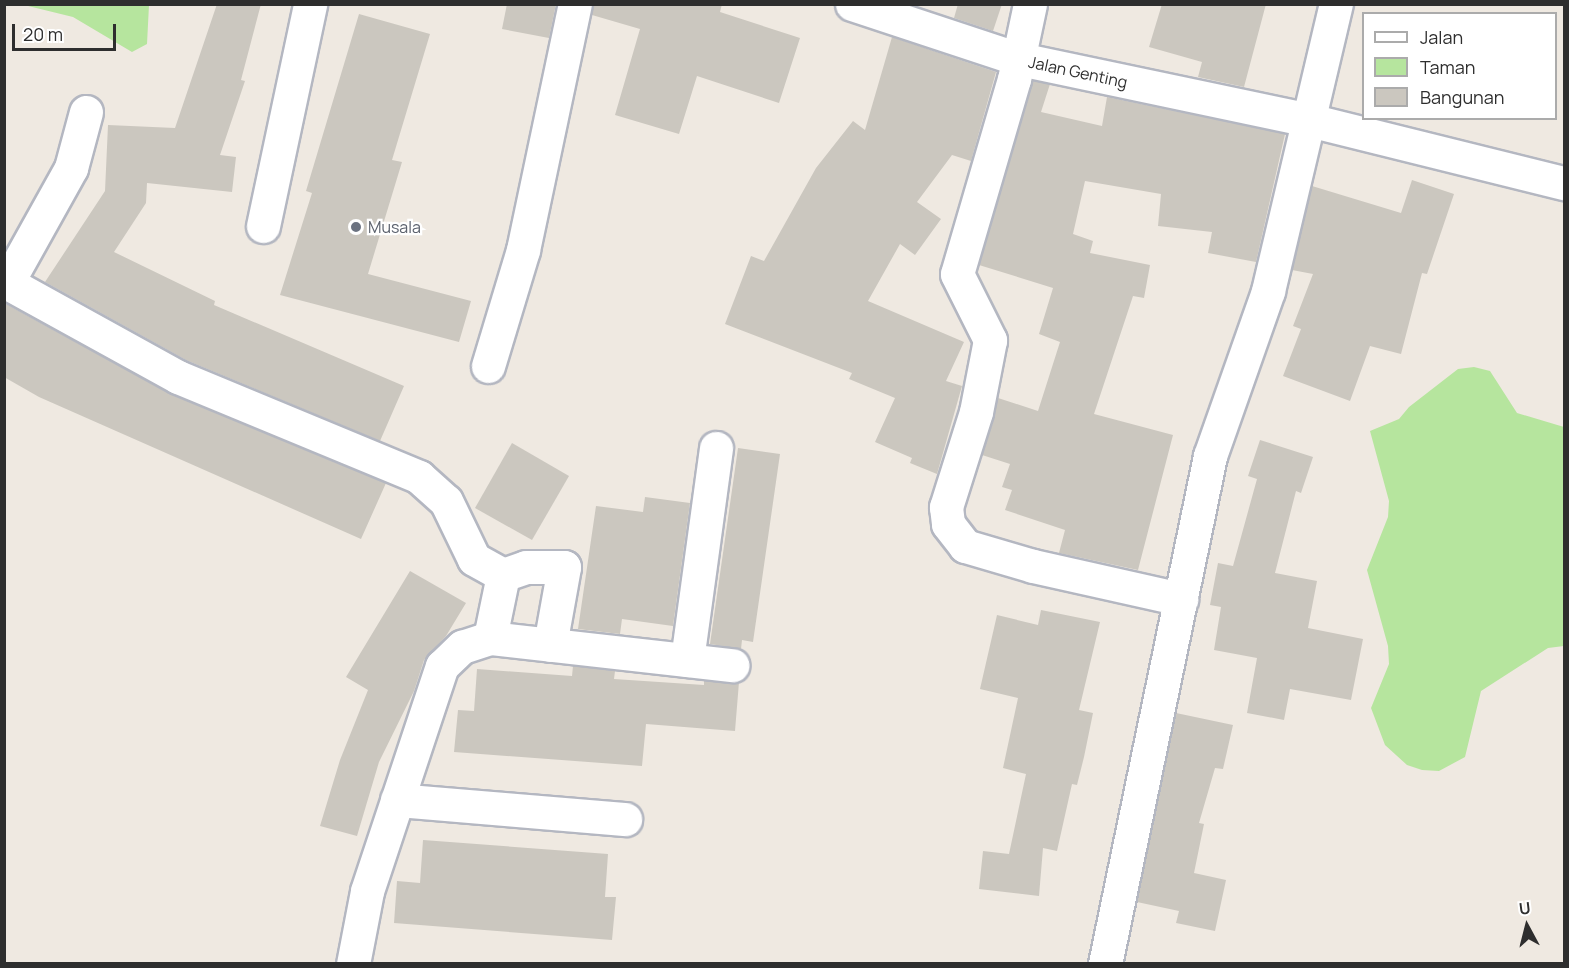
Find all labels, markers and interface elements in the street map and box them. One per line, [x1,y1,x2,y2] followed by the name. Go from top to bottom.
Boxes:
[15,12,118,50] scale bar
[1362,12,1557,120] legend
[23,22,63,46] text: 20 m
[1420,25,1463,49] text: Jalan
[1027,52,1129,92] street label: Jalan Genting
[1420,55,1475,79] text: Taman
[1420,85,1504,109] text: Bangunan
[368,217,421,237] place label: Musala
[349,220,363,234] marker: Musala
[1497,896,1557,956] north arrow
[1518,897,1532,920] text: U

